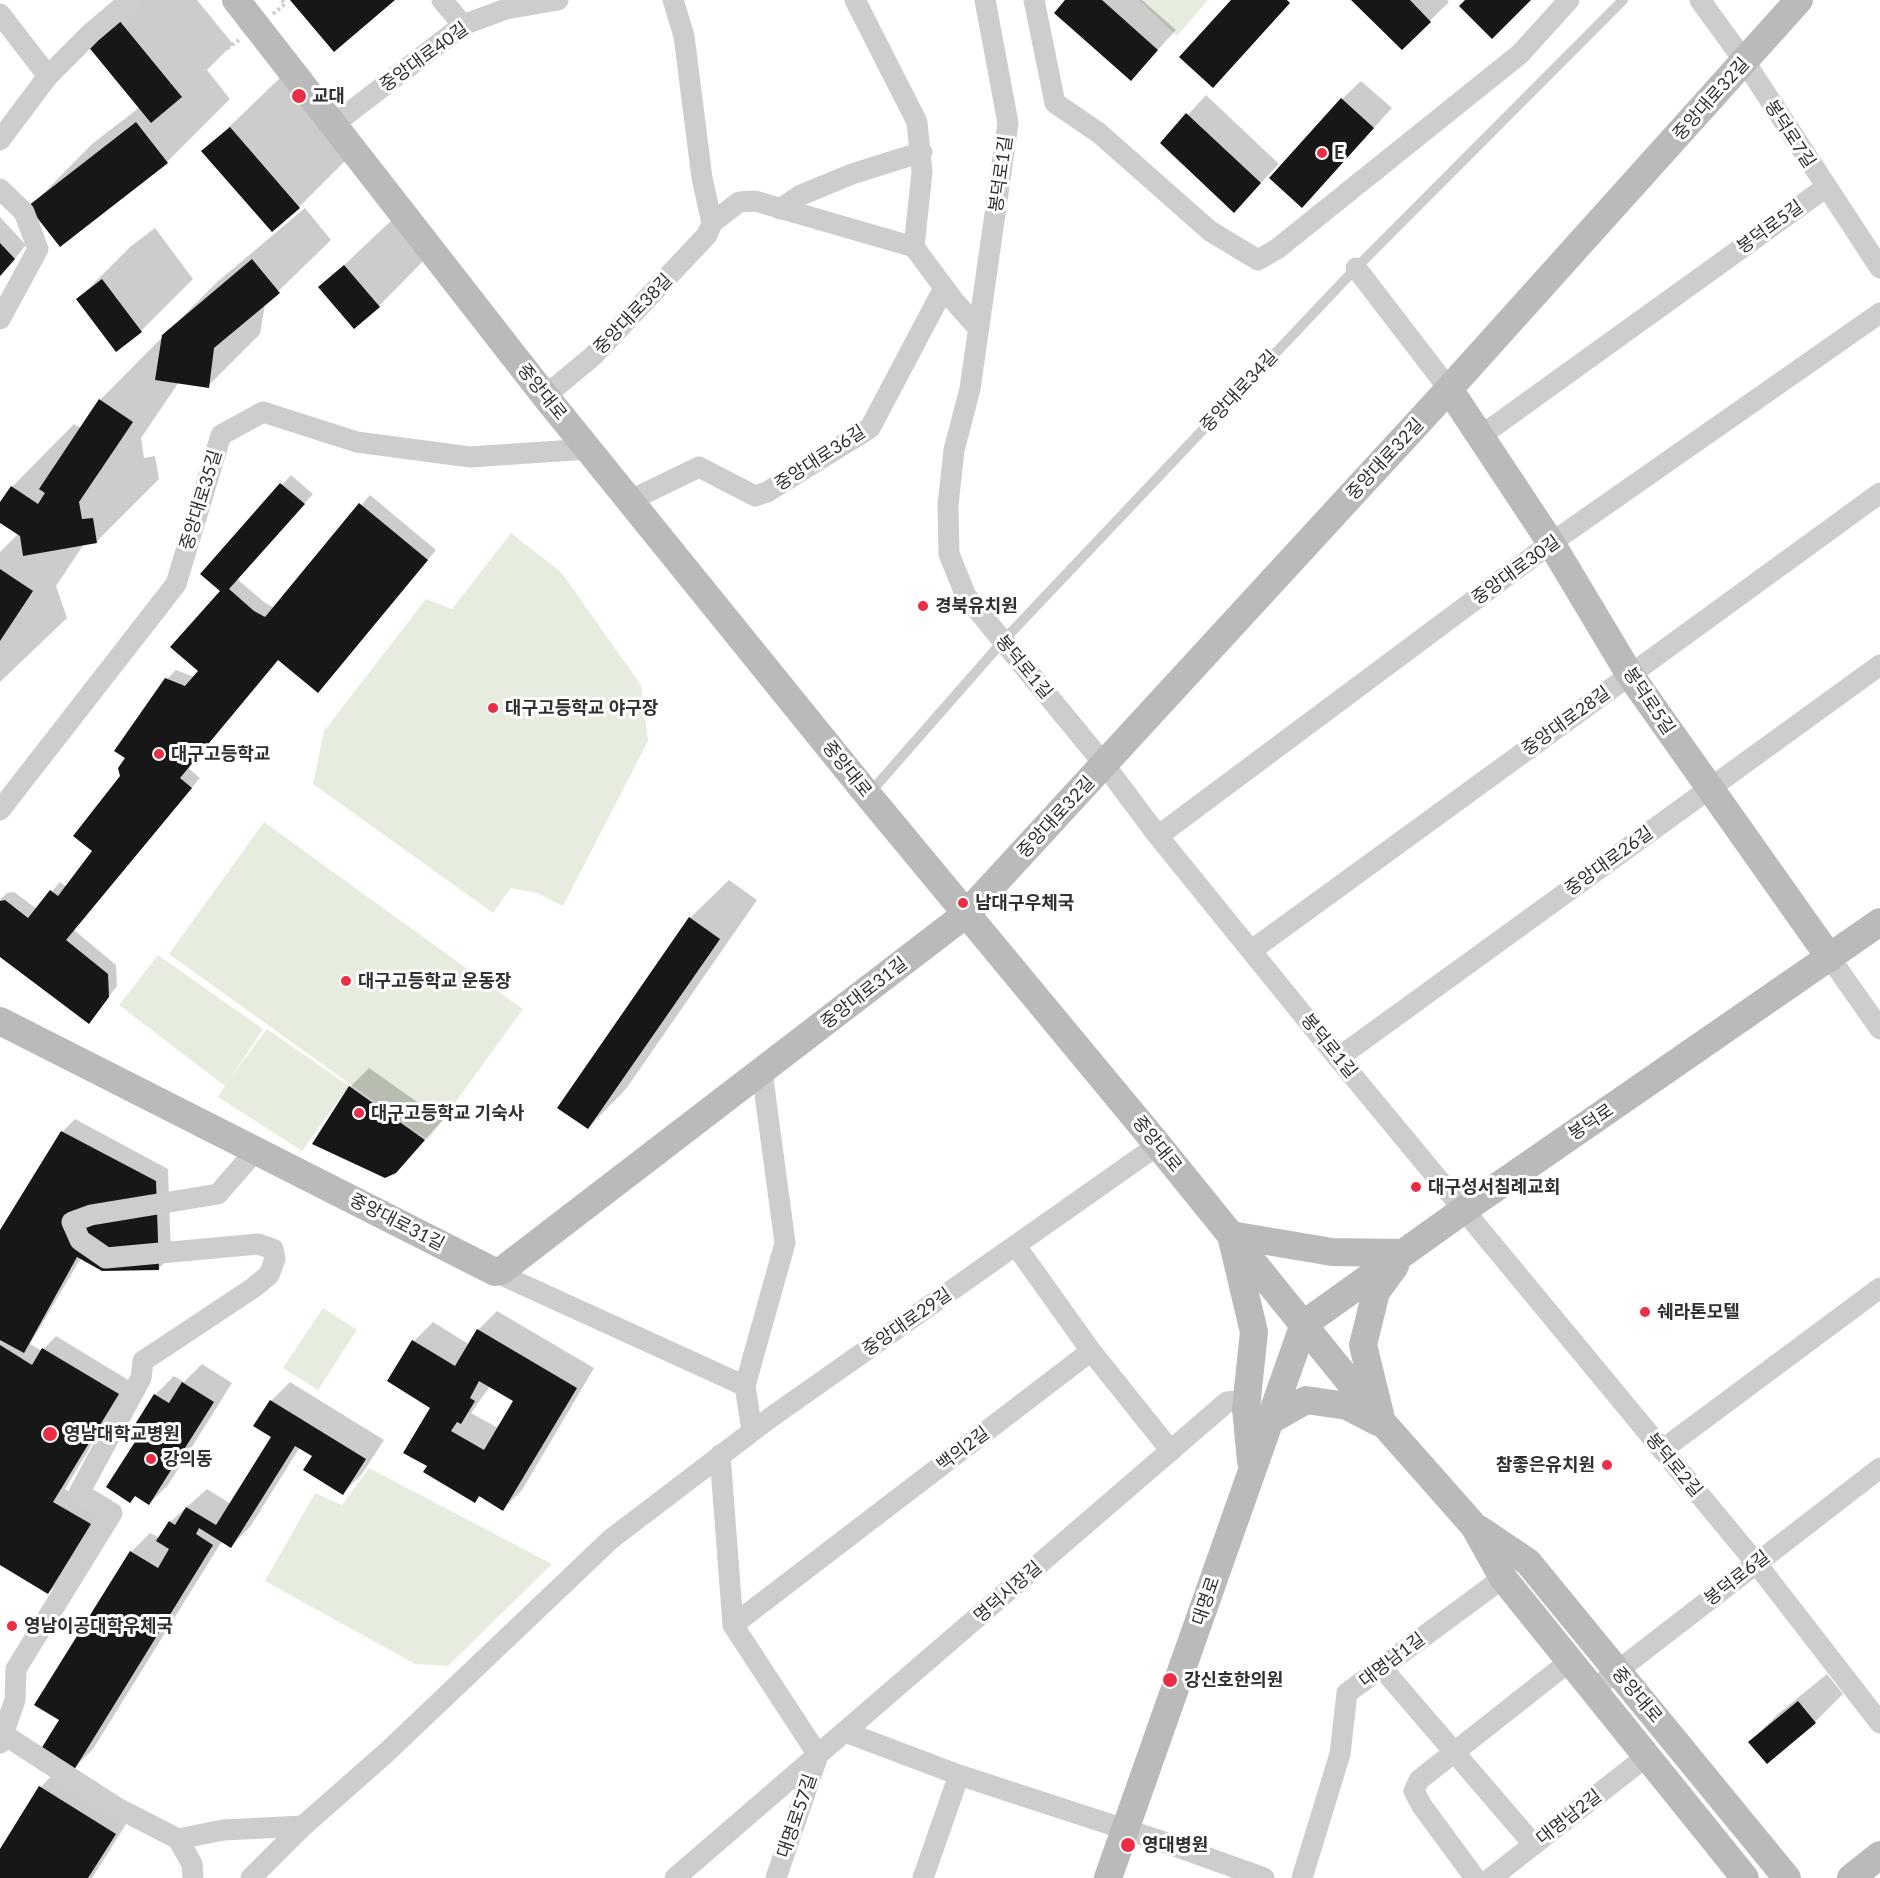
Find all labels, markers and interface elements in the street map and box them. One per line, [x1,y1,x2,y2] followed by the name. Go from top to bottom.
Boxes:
[376,18,472,96] street label: 중앙대로40길
[1668,53,1754,145] street label: 중앙대로32길
[312,85,345,107] place label: 교대
[290,87,308,105] marker: 교대
[1760,96,1820,172] street label: 봉덕로7길
[985,135,1017,213] street label: 봉덕로1길
[1334,142,1344,164] place label: E
[1315,146,1329,160] marker: E
[1733,196,1807,258] street label: 봉덕로5길
[589,269,677,359] street label: 중앙대로38길
[1196,346,1282,436] street label: 중앙대로34길
[513,359,571,425] street label: 중앙대로
[1342,414,1428,504] street label: 중앙대로32길
[771,421,869,495] street label: 중앙대로36길
[176,447,226,553] street label: 중앙대로35길
[1468,531,1564,609] street label: 중앙대로30길
[935,595,1018,617] place label: 경북유치원
[916,599,930,613] marker: 경북유치원
[991,631,1057,703] street label: 봉덕로1길
[1619,663,1679,739] street label: 봉덕로5길
[1518,682,1614,760] street label: 중앙대로28길
[505,697,658,719] place label: 대구고등학교 야구장
[486,701,500,715] marker: 대구고등학교 야구장
[818,736,876,802] street label: 중앙대로
[171,743,270,765] place label: 대구고등학교
[152,747,166,761] marker: 대구고등학교
[1013,772,1099,862] street label: 중앙대로32길
[1561,822,1657,900] street label: 중앙대로26길
[975,892,1074,914] place label: 남대구우체국
[956,896,970,910] marker: 남대구우체국
[817,953,911,1033] street label: 중앙대로31길
[358,970,511,992] place label: 대구고등학교 운동장
[339,974,353,988] marker: 대구고등학교 운동장
[1296,1009,1362,1083] street label: 봉덕로1길
[1564,1099,1618,1145] street label: 봉덕로
[371,1102,524,1124] place label: 대구고등학교 기숙사
[352,1106,366,1120] marker: 대구고등학교 기숙사
[1128,1111,1186,1177] street label: 중앙대로
[1428,1176,1560,1198] place label: 대구성서침례교회
[1409,1180,1423,1194] marker: 대구성서침례교회
[346,1189,448,1255] street label: 중앙대로31길
[858,1283,956,1361] street label: 중앙대로29길
[1657,1301,1740,1323] place label: 쉐라톤모텔
[1638,1305,1652,1319] marker: 쉐라톤모텔
[932,1422,994,1476] street label: 백의2길
[64,1423,180,1445] place label: 영남대학교병원
[41,1425,59,1443] marker: 영남대학교병원
[1641,1429,1707,1501] street label: 봉덕로2길
[163,1448,213,1470] place label: 강의동
[144,1452,158,1466] marker: 강의동
[1496,1454,1595,1476] place label: 참좋은유치원
[1600,1458,1614,1472] marker: 참좋은유치원
[1700,1546,1774,1610] street label: 봉덕로6길
[970,1557,1046,1627] street label: 명덕시장길
[1188,1574,1224,1628] street label: 대명로
[24,1615,173,1637] place label: 영남이공대학우체국
[5,1619,19,1633] marker: 영남이공대학우체국
[1355,1628,1429,1692] street label: 대명남1길
[1607,1663,1667,1727] street label: 중앙대로
[1184,1669,1283,1691] place label: 강신호한의원
[1161,1671,1179,1689] marker: 강신호한의원
[773,1771,821,1861] street label: 대명로57길
[1532,1785,1606,1849] street label: 대명남2길
[1142,1834,1208,1856] place label: 영대병원
[1119,1836,1137,1854] marker: 영대병원

